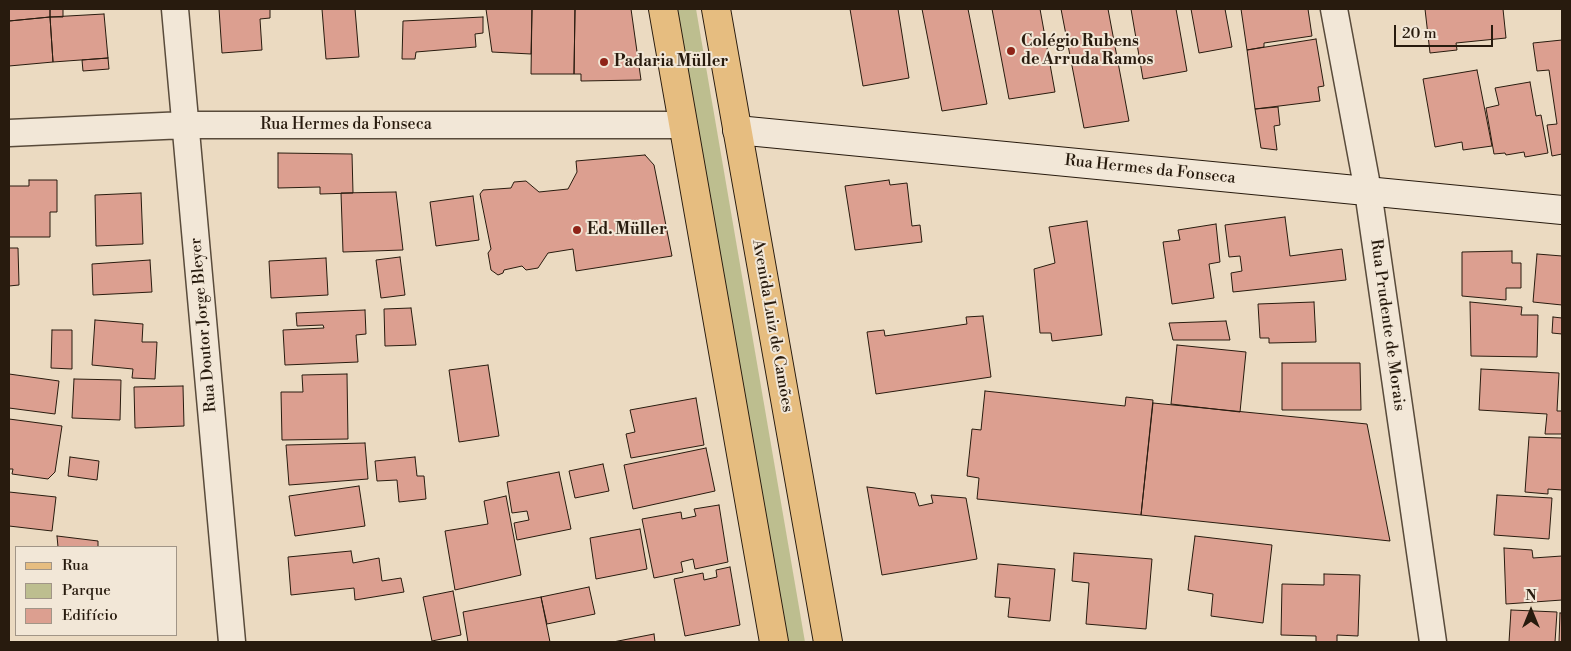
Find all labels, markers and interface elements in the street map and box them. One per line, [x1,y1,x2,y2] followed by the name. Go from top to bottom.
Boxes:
[1396,15,1495,47] scale bar
[1402,24,1437,43] text: 20 m
[1021,32,1153,70] place label: Colégio Rubens de Arruda Ramos
[1005,45,1017,57] marker: Colégio Rubens de Arruda Ramos
[614,52,728,72] place label: Padaria Müller
[598,56,610,68] marker: Padaria Müller
[260,115,432,135] street label: Rua Hermes da Fonseca
[1064,151,1236,189] street label: Rua Hermes da Fonseca
[587,220,667,240] place label: Ed. Müller
[571,224,583,236] marker: Ed. Müller
[187,237,221,413] street label: Rua Doutor Jorge Bleyer
[747,238,797,414] street label: Avenida Luiz de Camões
[1365,238,1409,412] street label: Rua Prudente de Morais
[15,546,178,636] legend
[62,556,89,575] text: Rua
[62,581,111,600] text: Parque
[1506,586,1556,636] north arrow
[1525,587,1537,605] text: N
[62,606,118,625] text: Edifício

